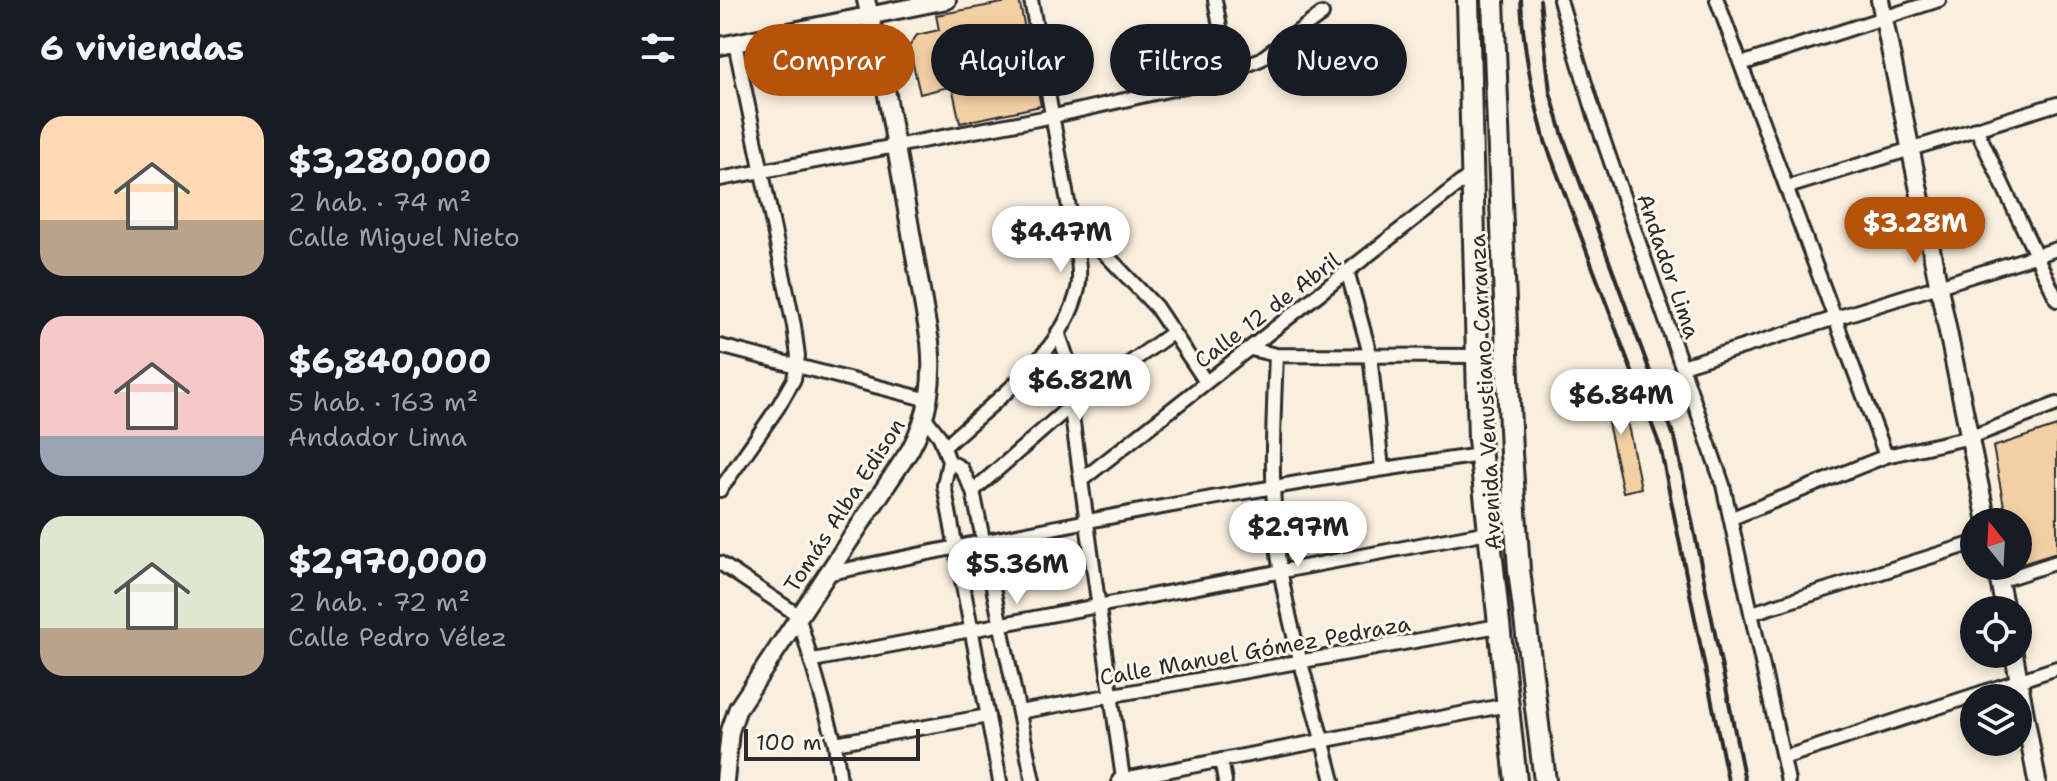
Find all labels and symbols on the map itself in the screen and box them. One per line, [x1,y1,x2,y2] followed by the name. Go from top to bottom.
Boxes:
[1630,190,1707,343] street label: Andador Lima
[1850,197,1980,265] pin: $3.28M
[996,206,1126,274] pin: $4.47M
[1463,233,1508,551] street label: Avenida Venustiano Carranza
[1188,246,1346,375] street label: Calle 12 de Abril
[1015,354,1145,422] pin: $6.82M
[1556,369,1686,437] pin: $6.84M
[777,413,912,598] street label: Tomás Alba Edison
[1233,501,1363,569] pin: $2.97M
[1960,508,2032,580] north arrow
[952,538,1082,606] pin: $5.36M
[1097,609,1413,692] street label: Calle Manuel Gómez Pedraza
[744,725,920,761] scale bar

